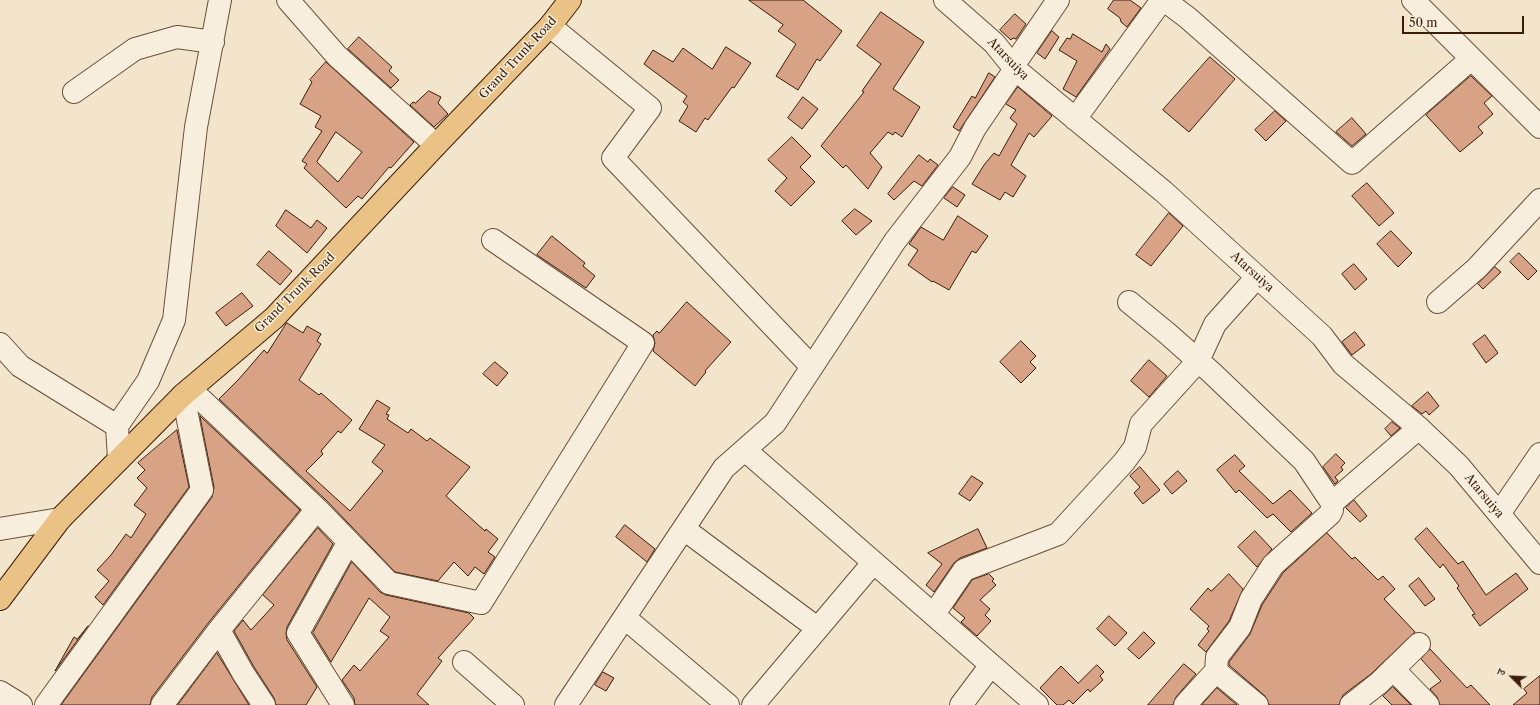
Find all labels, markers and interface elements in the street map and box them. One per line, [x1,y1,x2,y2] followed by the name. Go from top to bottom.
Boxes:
[1404,8,1526,34] scale bar
[476,14,560,102] street label: Grand Trunk Road
[1409,15,1438,30] text: 50 m
[984,35,1032,83] street label: Atarsuiya
[1227,249,1277,295] street label: Atarsuiya
[252,250,338,336] street label: Grand Trunk Road
[1461,471,1507,521] street label: Atarsuiya
[1492,657,1532,697] north arrow
[1493,667,1509,678] text: उ

